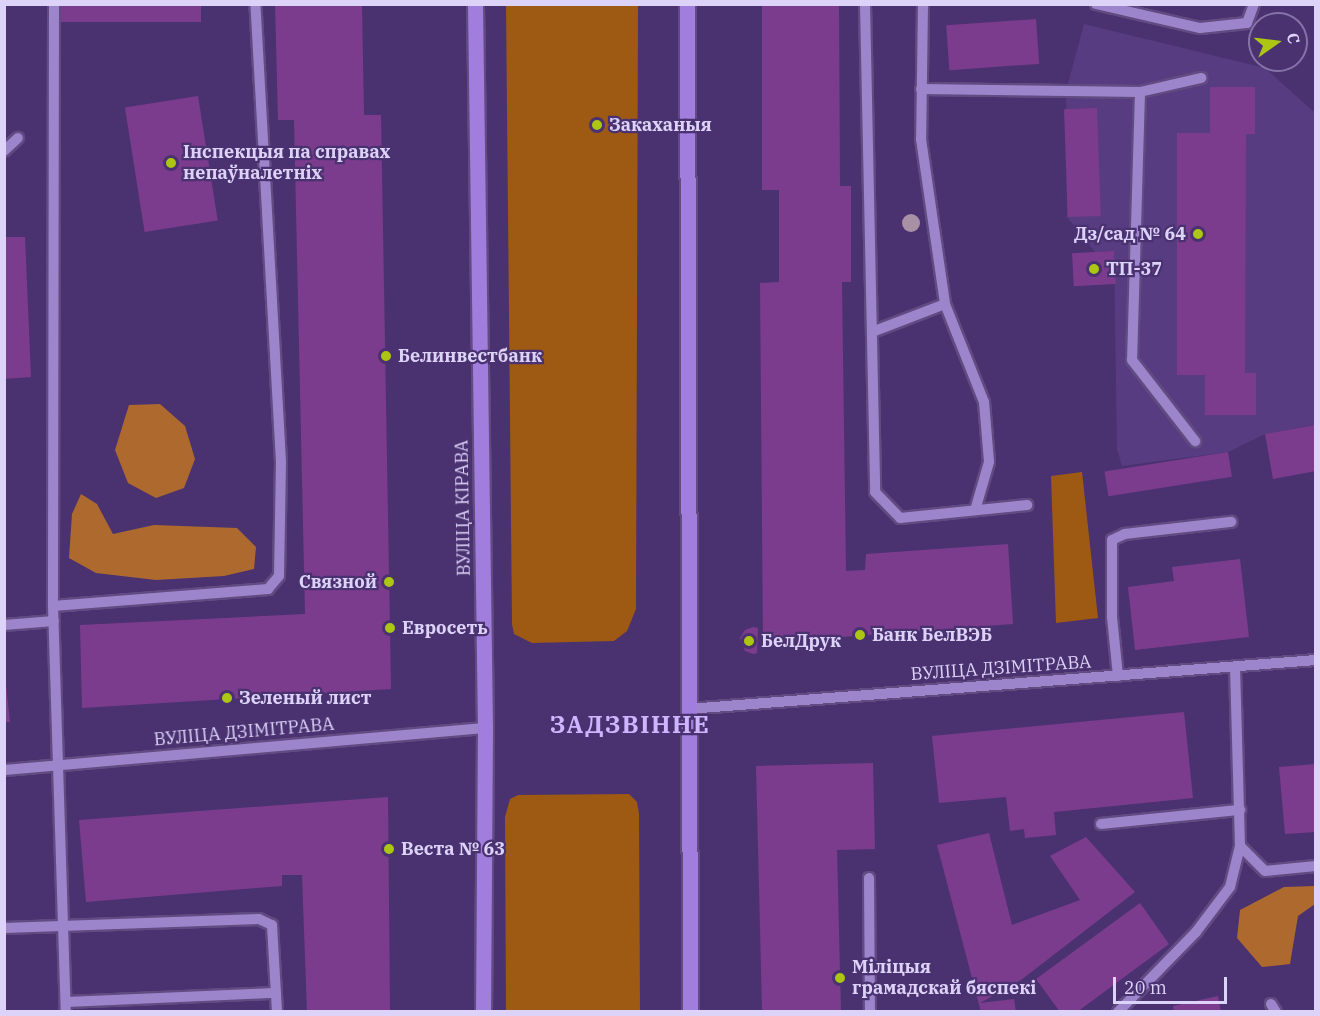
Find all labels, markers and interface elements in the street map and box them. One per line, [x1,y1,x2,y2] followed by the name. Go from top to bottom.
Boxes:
[1248,12,1308,72] north arrow
[1283,31,1305,46] text: С
[609,114,712,136] place label: Закаханыя
[590,118,604,132] marker: Закаханыя
[183,142,390,184] place label: Інспекцыя па справах непаўналетніх
[164,156,178,170] marker: Інспекцыя па справах непаўналетніх
[1074,223,1186,245] place label: Дз/сад № 64
[1191,227,1205,241] marker: Дз/сад № 64
[1106,258,1162,280] place label: ТП-37
[1087,262,1101,276] marker: ТП-37
[398,345,542,367] place label: Белинвестбанк
[379,349,393,363] marker: Белинвестбанк
[451,440,475,576] street label: ВУЛІЦА КІРАВА
[299,571,377,593] place label: Связной
[382,575,396,589] marker: Связной
[402,617,488,639] place label: Евросеть
[383,621,397,635] marker: Евросеть
[872,624,992,646] place label: Банк БелВЭБ
[853,628,867,642] marker: Банк БелВЭБ
[761,630,841,652] place label: БелДрук
[742,634,756,648] marker: БелДрук
[910,651,1092,685] street label: ВУЛІЦА ДЗІМІТРАВА
[239,687,371,709] place label: Зеленый лист
[220,691,234,705] marker: Зеленый лист
[550,711,710,739] district label: ЗАДЗВІННЕ
[153,713,335,751] street label: ВУЛІЦА ДЗІМІТРАВА
[401,838,505,860] place label: Веста № 63
[382,842,396,856] marker: Веста № 63
[852,957,1036,1000] place label: Міліцыя грамадскай бяспекі
[1116,965,1230,1003] scale bar
[833,971,847,985] marker: Міліцыя грамадскай бяспекі
[1124,976,1167,999] text: 20 m

